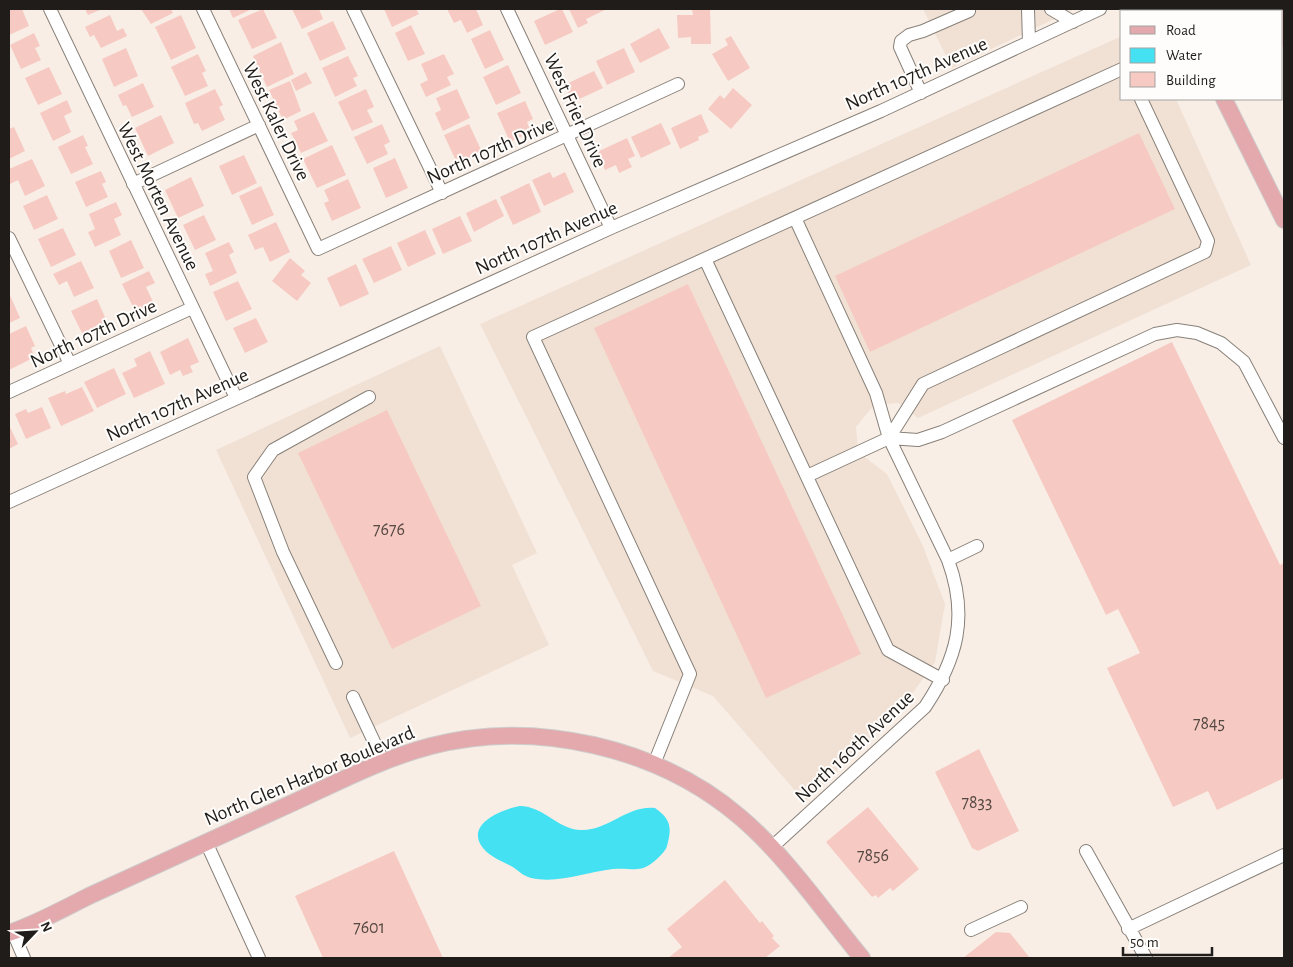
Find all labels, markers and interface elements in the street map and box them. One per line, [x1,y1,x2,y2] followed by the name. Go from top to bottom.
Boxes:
[1120,10,1283,100] legend
[1166,23,1196,38] text: Road
[842,34,991,114] street label: North 107th Avenue
[1166,48,1202,63] text: Water
[540,50,610,170] street label: West Frier Drive
[239,59,313,184] street label: West Kaler Drive
[1166,73,1216,88] text: Building
[424,114,557,188] street label: North 107th Drive
[114,119,203,274] street label: West Morten Avenue
[472,198,621,278] street label: North 107th Avenue
[27,296,160,372] street label: North 107th Drive
[103,365,252,445] street label: North 107th Avenue
[373,521,405,539] house number: 7676
[791,687,918,807] street label: North 160th Avenue
[1193,715,1225,733] house number: 7845
[201,723,417,829] street label: North Glen Harbor Boulevard
[962,794,992,812] house number: 7833
[857,847,889,865] house number: 7856
[10,907,60,957] north arrow
[353,919,385,937] house number: 7601
[37,920,54,934] text: N
[1123,924,1212,956] scale bar
[1130,935,1159,950] text: 50 m

